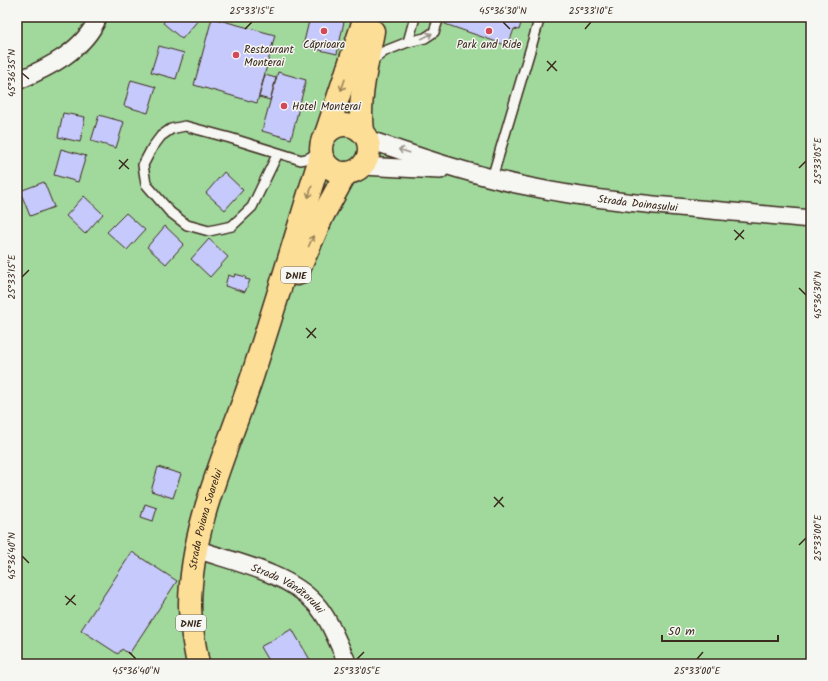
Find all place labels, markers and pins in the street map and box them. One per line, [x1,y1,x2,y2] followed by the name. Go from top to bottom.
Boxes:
[319,26,329,36] marker: Căprioara
[484,26,494,36] marker: Park and Ride
[303,36,345,54] place label: Căprioara
[457,36,521,54] place label: Park and Ride
[244,41,294,72] place label: Restaurant Monterai
[231,50,241,60] marker: Restaurant Monterai
[292,98,361,116] place label: Hotel Monterai
[279,101,289,111] marker: Hotel Monterai

